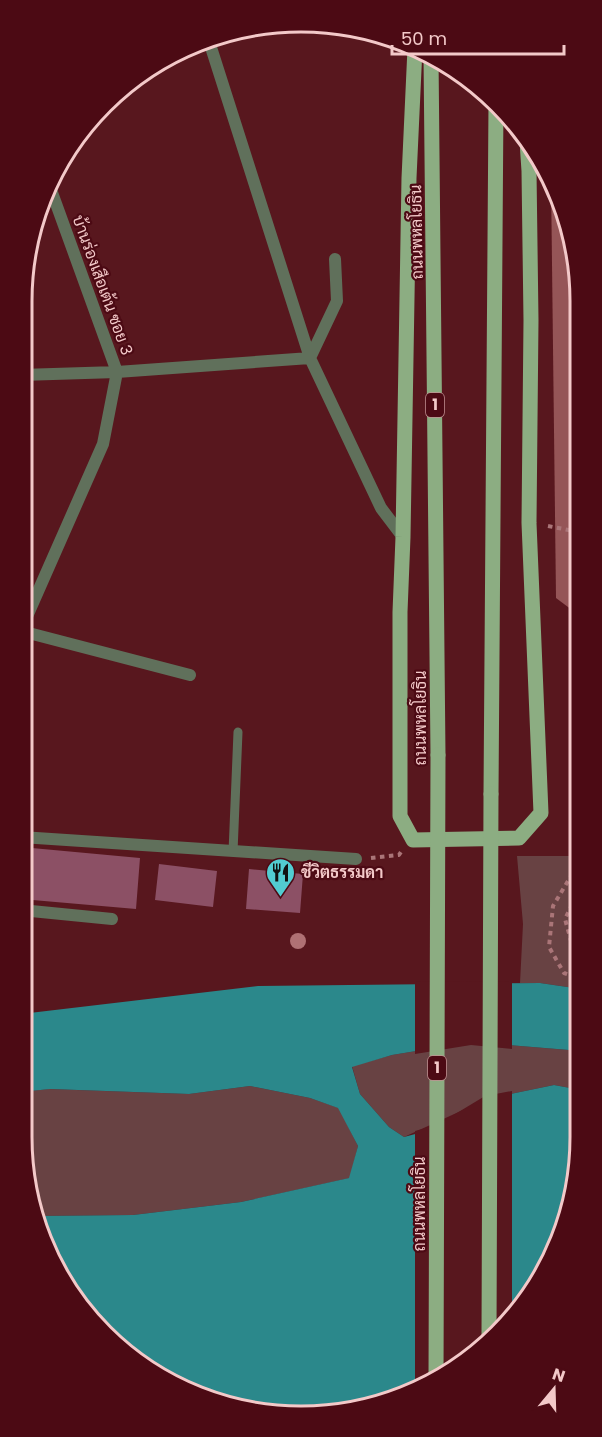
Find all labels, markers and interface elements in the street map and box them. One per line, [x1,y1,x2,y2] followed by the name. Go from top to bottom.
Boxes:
[392,18,564,56] scale bar
[401,26,447,51] text: 50 m
[404,184,429,280] street label: ถนนพหลโยธิน
[66,212,139,358] street label: บ้านร่องเสือเต้น ซอย 3
[426,393,444,417] road number: 1
[409,671,432,765] street label: ถนนพหลโยธิน
[264,856,296,898] restaurant icon: ชีวิตธรรมดา
[301,861,383,884] place label: ชีวิตธรรมดา
[428,1056,446,1080] road number: 1
[408,1157,431,1251] street label: ถนนพหลโยธิน
[524,1359,584,1419] north arrow
[549,1362,568,1388] text: N

